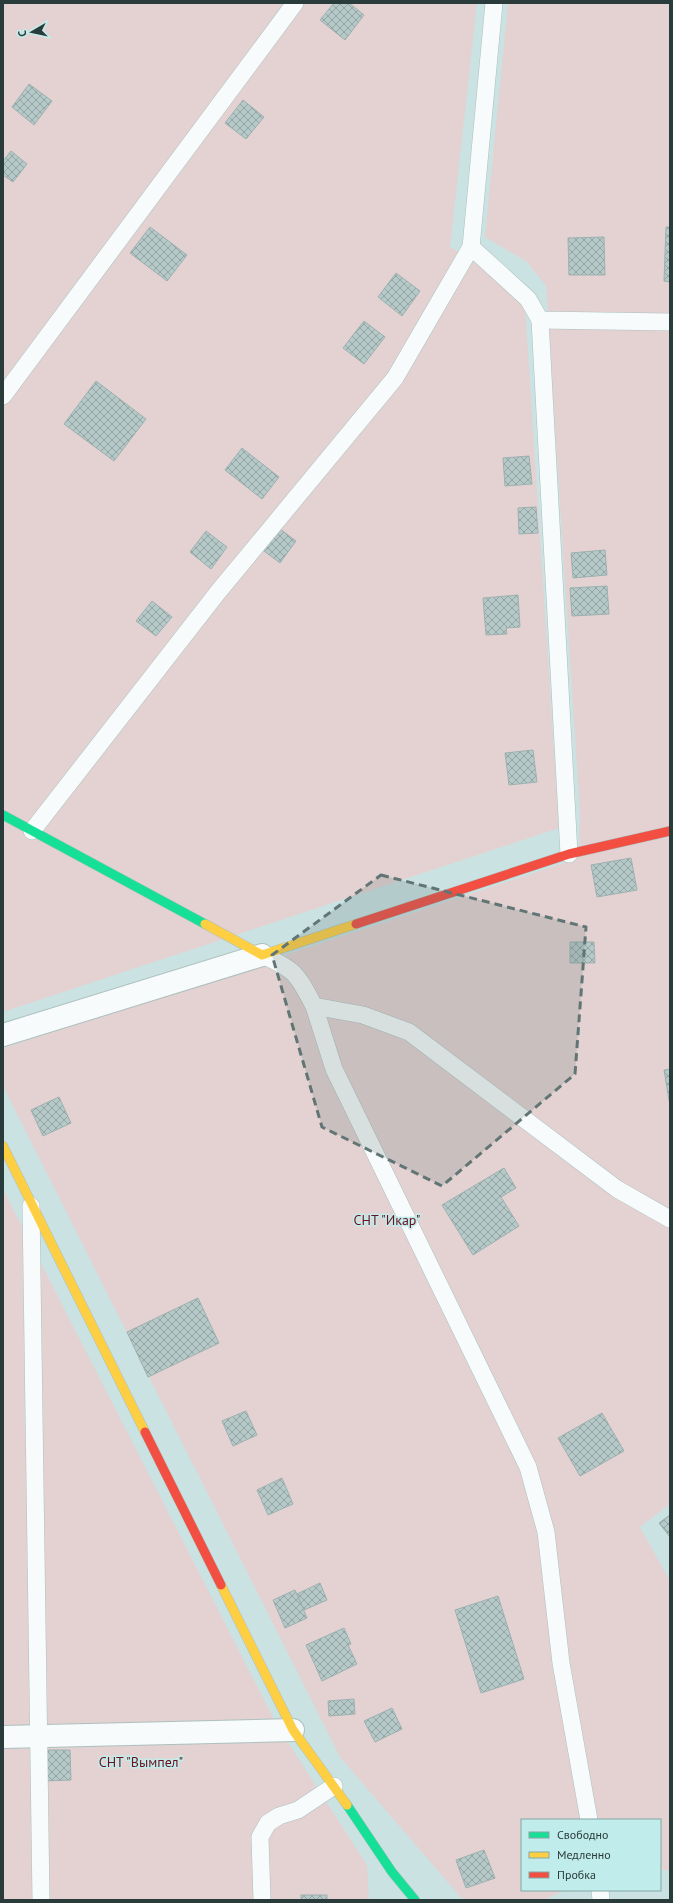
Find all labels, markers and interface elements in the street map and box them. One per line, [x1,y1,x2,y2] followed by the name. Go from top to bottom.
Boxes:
[12,12,52,52] north arrow
[15,29,30,38] text: С
[354,1211,420,1229] park label: СНТ "Икар"
[99,1753,183,1771] park label: СНТ "Вымпел"
[521,1819,661,1891] legend
[557,1827,608,1842] text: Свободно
[557,1847,611,1862] text: Медленно
[557,1867,596,1882] text: Пробка

